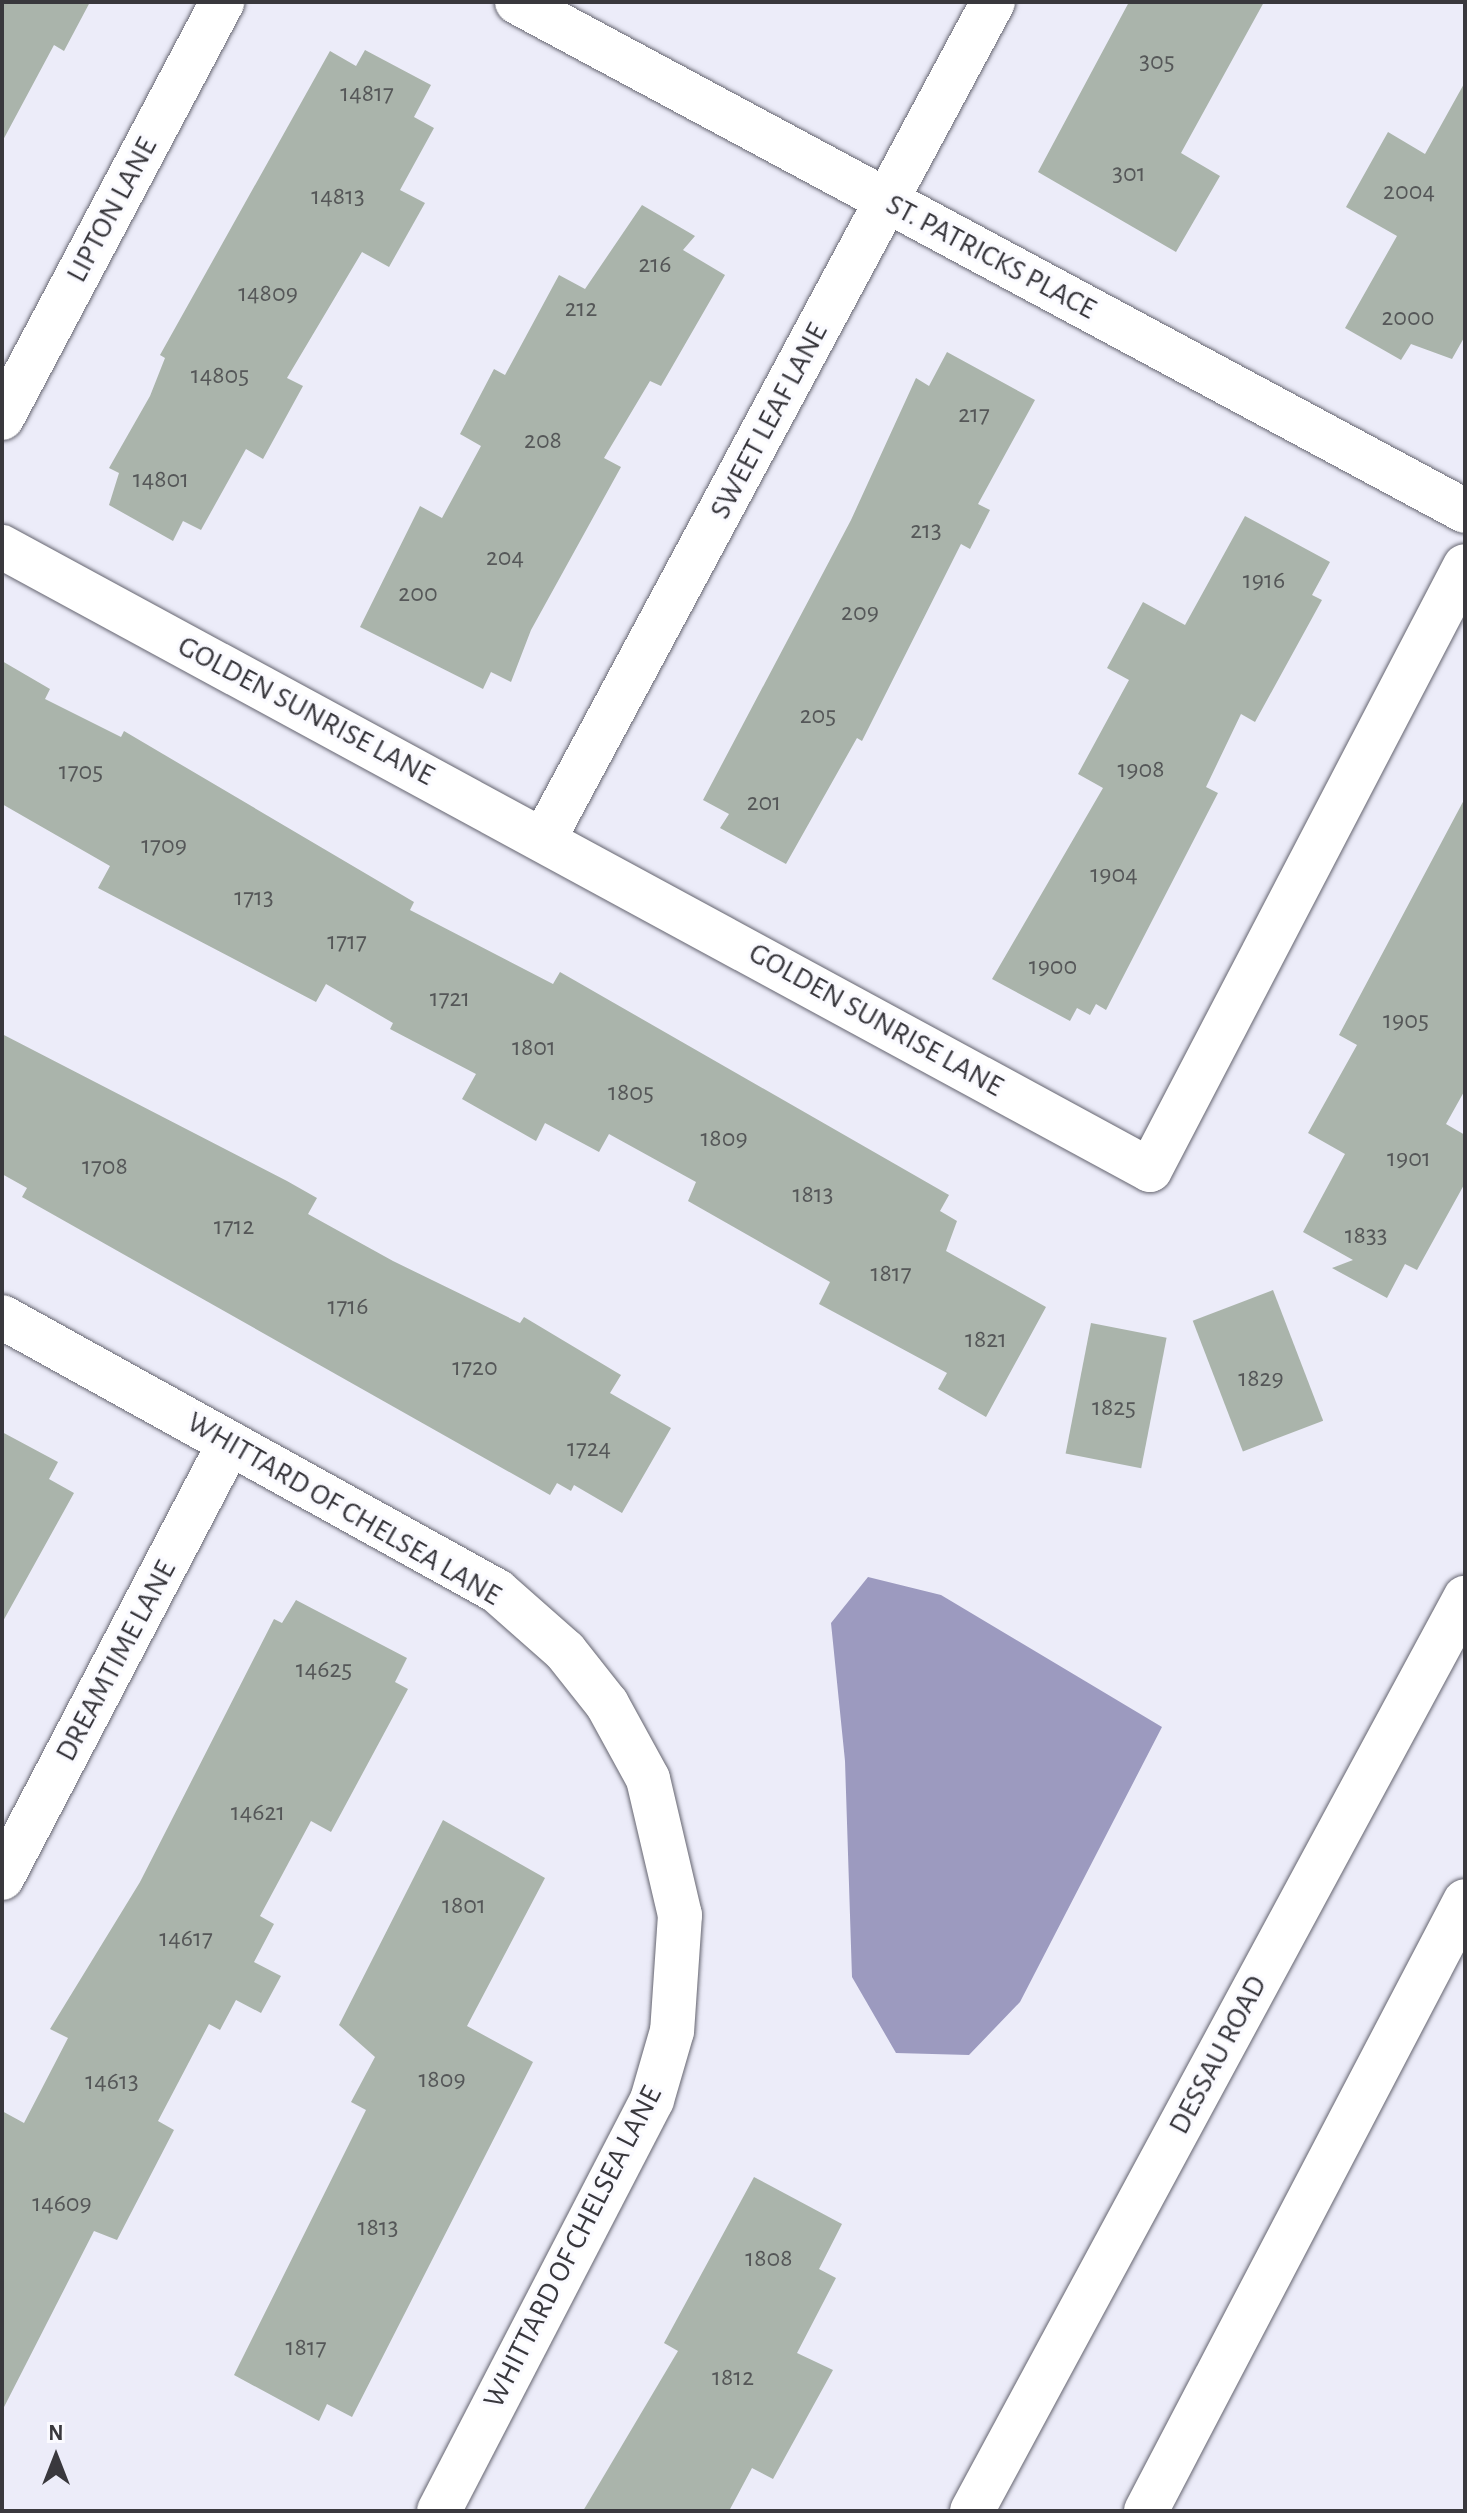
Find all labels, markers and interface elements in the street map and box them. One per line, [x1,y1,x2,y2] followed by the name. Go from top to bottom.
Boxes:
[1139,46,1175,78] house number: 305
[340,78,394,110] house number: 14817
[59,131,165,289] street label: LIPTON LANE
[1112,158,1146,190] house number: 301
[1383,176,1435,208] house number: 2004
[311,181,365,213] house number: 14813
[880,187,1102,327] street label: ST. PATRICKS PLACE
[639,249,671,281] house number: 216
[238,278,298,310] house number: 14809
[565,293,597,325] house number: 212
[1381,302,1435,334] house number: 2000
[702,317,836,525] street label: SWEET LEAF LANE
[191,360,249,392] house number: 14805
[958,399,990,431] house number: 217
[524,425,562,457] house number: 208
[133,464,189,496] house number: 14801
[910,515,942,547] house number: 213
[486,542,524,574] house number: 204
[1243,565,1285,597] house number: 1916
[398,578,438,610] house number: 200
[841,597,879,629] house number: 209
[172,628,440,794] street label: GOLDEN SUNRISE LANE
[800,700,836,732] house number: 205
[1117,754,1165,786] house number: 1908
[59,756,103,788] house number: 1705
[747,787,781,819] house number: 201
[141,830,187,862] house number: 1709
[1090,859,1138,891] house number: 1904
[234,882,274,914] house number: 1713
[327,926,367,958] house number: 1717
[743,935,1009,1105] street label: GOLDEN SUNRISE LANE
[1029,951,1077,983] house number: 1900
[430,983,470,1015] house number: 1721
[1383,1005,1429,1037] house number: 1905
[512,1032,556,1064] house number: 1801
[608,1077,654,1109] house number: 1805
[700,1123,748,1155] house number: 1809
[1387,1143,1431,1175] house number: 1901
[82,1151,128,1183] house number: 1708
[793,1179,833,1211] house number: 1813
[214,1211,254,1243] house number: 1712
[1345,1220,1387,1252] house number: 1833
[870,1258,912,1290] house number: 1817
[328,1291,368,1323] house number: 1716
[965,1324,1007,1356] house number: 1821
[452,1352,498,1384] house number: 1720
[1238,1363,1284,1395] house number: 1829
[1092,1392,1136,1424] house number: 1825
[181,1404,507,1614] street label: WHITTARD OF CHELSEA LANE
[567,1433,611,1465] house number: 1724
[48,1555,184,1767] street label: DREAMTIME LANE
[296,1654,352,1686] house number: 14625
[231,1797,285,1829] house number: 14621
[442,1890,486,1922] house number: 1801
[159,1923,213,1955] house number: 14617
[1161,1970,1275,2140] street label: DESSAU ROAD
[418,2064,466,2096] house number: 1809
[85,2066,139,2098] house number: 14613
[476,2080,670,2414] street label: WHITTARD OF CHELSEA LANE
[32,2188,92,2220] house number: 14609
[358,2212,398,2244] house number: 1813
[745,2243,793,2275] house number: 1808
[285,2332,327,2364] house number: 1817
[712,2362,754,2394] house number: 1812
[16,2417,96,2497] north arrow
[48,2422,64,2444] text: N

